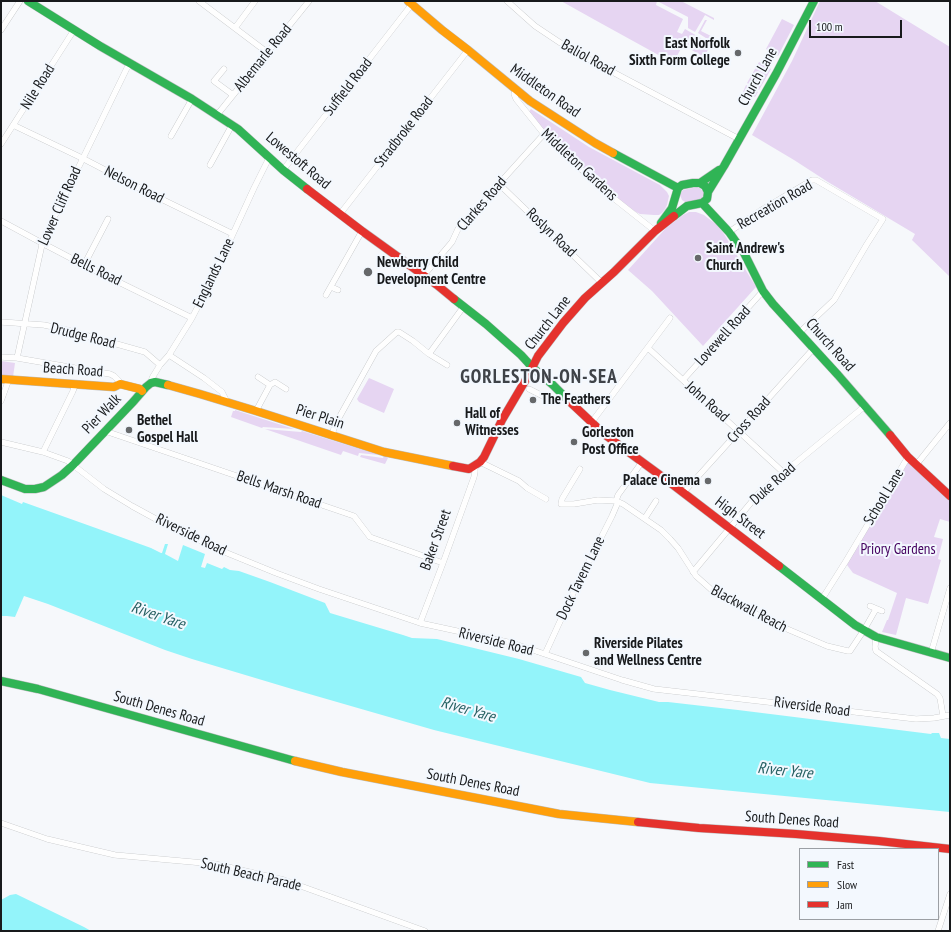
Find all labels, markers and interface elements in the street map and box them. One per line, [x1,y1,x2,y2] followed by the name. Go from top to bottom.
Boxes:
[811,12,904,38] scale bar
[816,19,843,34] text: 100 m
[230,21,296,95] street label: Albemarle Road
[629,35,730,70] place label: East Norfolk Sixth Form College
[558,36,618,80] street label: Baliol Road
[735,45,781,109] street label: Church Lane
[733,48,743,58] marker: East Norfolk Sixth Form College
[320,55,376,119] street label: Suffield Road
[507,60,583,122] street label: Middleton Road
[17,61,59,113] street label: Nile Road
[371,93,437,171] street label: Stradbroke Road
[537,125,621,205] street label: Middleton Gardens
[262,129,334,193] street label: Lowestoft Road
[101,162,167,208] street label: Nelson Road
[35,164,85,248] street label: Lower Cliff Road
[453,173,511,235] street label: Clarkes Road
[734,176,816,234] street label: Recreation Road
[522,205,580,261] street label: Roslyn Road
[189,235,239,311] street label: Englands Lane
[706,240,785,275] place label: Saint Andrew's Church
[68,250,124,290] street label: Bells Road
[693,253,703,263] marker: Saint Andrew's Church
[377,254,486,289] place label: Newberry Child Development Centre
[362,266,374,278] marker: Newberry Child Development Centre
[521,292,575,354] street label: Church Lane
[691,302,755,370] street label: Lovewell Road
[802,315,858,375] street label: Church Road
[49,319,117,353] street label: Drudge Road
[42,359,104,381] street label: Beach Road
[460,367,618,389] district label: GORLESTON-ON-SEA
[682,378,732,426] street label: John Road
[79,390,125,438] street label: Pier Walk
[541,391,610,409] place label: The Feathers
[724,393,774,447] street label: Cross Road
[528,395,538,405] marker: The Feathers
[294,401,346,433] street label: Pier Plain
[465,405,519,440] place label: Hall of Witnesses
[137,412,198,447] place label: Bethel Gospel Hall
[452,418,462,428] marker: Hall of Witnesses
[582,424,639,459] place label: Gorleston Post Office
[124,425,134,435] marker: Bethel Gospel Hall
[569,437,579,447] marker: Gorleston Post Office
[747,459,799,509] street label: Duke Road
[860,465,908,529] street label: School Lane
[234,467,324,513] street label: Bells Marsh Road
[623,472,700,490] place label: Palace Cinema
[703,476,713,486] marker: Palace Cinema
[711,493,769,543] street label: High Street
[417,507,455,573] street label: Baker Street
[153,510,229,560] street label: Riverside Road
[553,533,609,623] street label: Dock Tavern Lane
[861,541,935,559] park label: Priory Gardens
[708,581,790,637] street label: Blackwall Reach
[129,598,187,634] water label: River Yare
[457,624,535,660] street label: Riverside Road
[594,635,702,670] place label: Riverside Pilates and Wellness Centre
[581,648,591,658] marker: Riverside Pilates and Wellness Centre
[111,687,207,731] street label: South Denes Road
[439,693,497,727] water label: River Yare
[773,693,851,721] street label: Riverside Road
[756,759,814,783] water label: River Yare
[425,765,521,801] street label: South Denes Road
[744,808,840,832] street label: South Denes Road
[799,848,939,920] legend
[199,855,303,895] street label: South Beach Parade
[837,857,854,872] text: Fast
[837,877,857,892] text: Slow
[837,897,853,912] text: Jam

